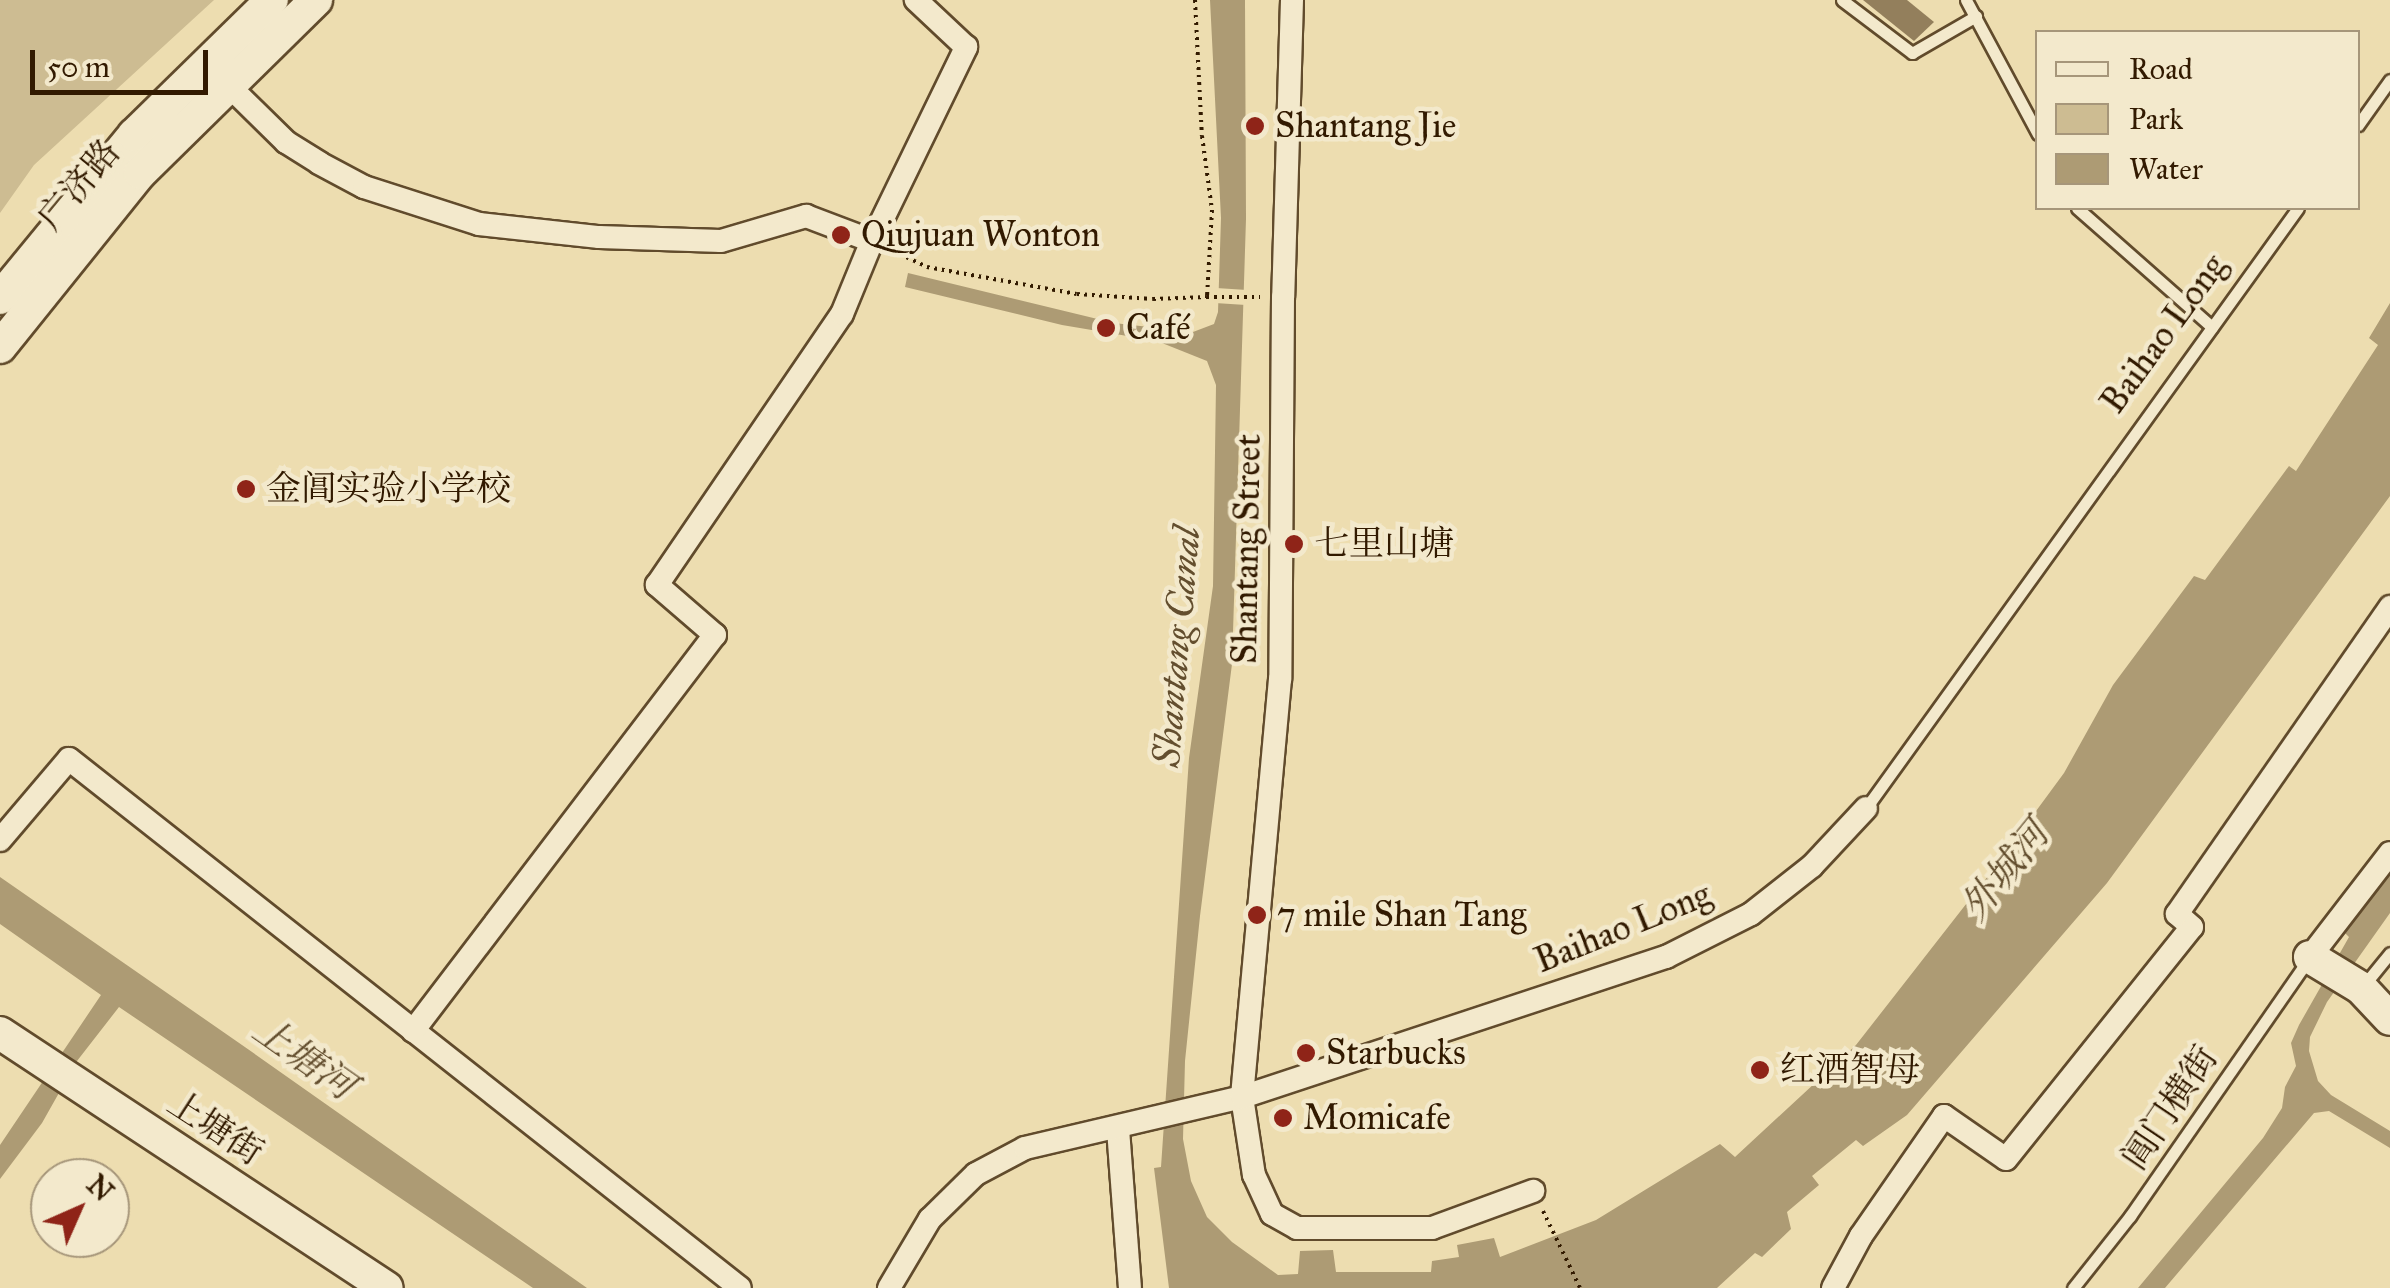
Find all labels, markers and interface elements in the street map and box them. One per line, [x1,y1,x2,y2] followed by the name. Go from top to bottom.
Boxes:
[35,30,212,92] scale bar
[2035,30,2360,210] legend
[47,49,110,85] text: 50 m
[2129,51,2193,87] text: Road
[2129,101,2183,137] text: Park
[1275,105,1456,147] place label: Shantang Jie
[1244,115,1266,137] marker: Shantang Jie
[29,131,129,239] street label: 广济路
[2129,151,2203,187] text: Water
[861,214,1100,256] place label: Qiujuan Wonton
[830,224,852,246] marker: Qiujuan Wonton
[2092,246,2236,422] street label: Baihao Long
[1126,307,1191,349] place label: Café
[1095,317,1117,339] marker: Café
[1224,434,1270,664] street label: Shantang Street
[266,468,511,510] place label: 金阊实验小学校
[235,478,257,500] marker: 金阊实验小学校
[1314,523,1454,565] place label: 七里山塘
[1144,525,1210,769] water label: Shantang Canal
[1283,533,1305,555] marker: 七里山塘
[1951,812,2059,930] water label: 外城河
[1529,874,1717,982] street label: Baihao Long
[1277,894,1526,936] place label: 7 mile Shan Tang
[1246,904,1268,926] marker: 7 mile Shan Tang
[244,1007,364,1109] water label: 上塘河
[1326,1032,1466,1074] place label: Starbucks
[2113,1038,2227,1178] street label: 阊门横街
[1295,1042,1317,1064] marker: Starbucks
[1780,1049,1920,1091] place label: 红酒智母
[1749,1059,1771,1081] marker: 红酒智母
[160,1082,270,1174] street label: 上塘街
[1303,1097,1451,1139] place label: Momicafe
[1272,1107,1294,1129] marker: Momicafe
[30,1158,130,1258] north arrow
[79,1167,121,1209] text: N

